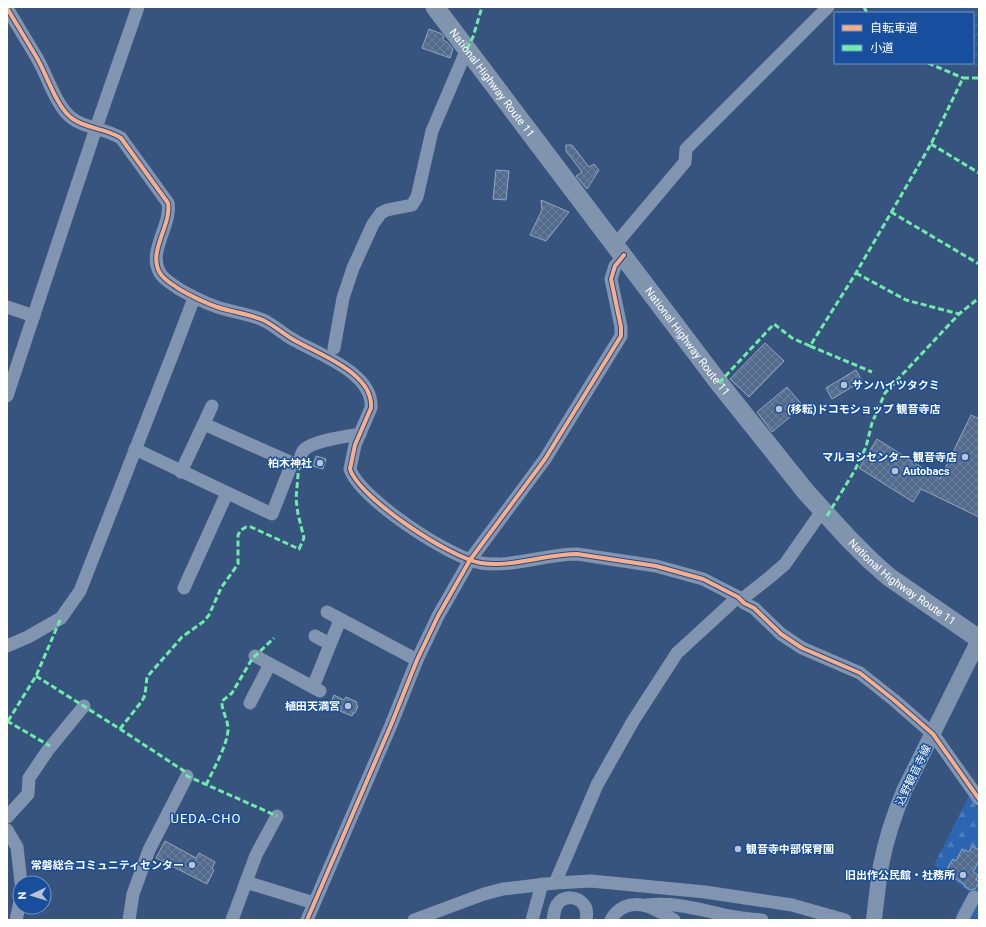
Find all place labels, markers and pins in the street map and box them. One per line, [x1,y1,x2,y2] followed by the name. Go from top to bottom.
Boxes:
[852,379,940,392] place label: サンハイツタクミ
[839,380,849,390] marker: サンハイツタクミ
[787,403,940,416] place label: (移転)ドコモショップ 観音寺店
[774,404,784,414] marker: (移転)ドコモショップ 観音寺店
[822,451,957,464] place label: マルヨシセンター 観音寺店
[960,452,970,462] marker: マルヨシセンター 観音寺店
[268,457,312,470] place label: 柏木神社
[315,458,325,468] marker: 柏木神社
[903,465,950,478] place label: Autobacs
[890,466,900,476] marker: Autobacs
[285,700,340,713] place label: 植田天満宮
[343,701,353,711] marker: 植田天満宮
[746,843,834,856] place label: 観音寺中部保育園
[733,844,743,854] marker: 観音寺中部保育園
[31,859,184,872] place label: 常磐総合コミュニティセンター
[187,860,197,870] marker: 常磐総合コミュニティセンター
[845,869,955,882] place label: 旧出作公民館・社務所
[958,870,968,880] marker: 旧出作公民館・社務所

